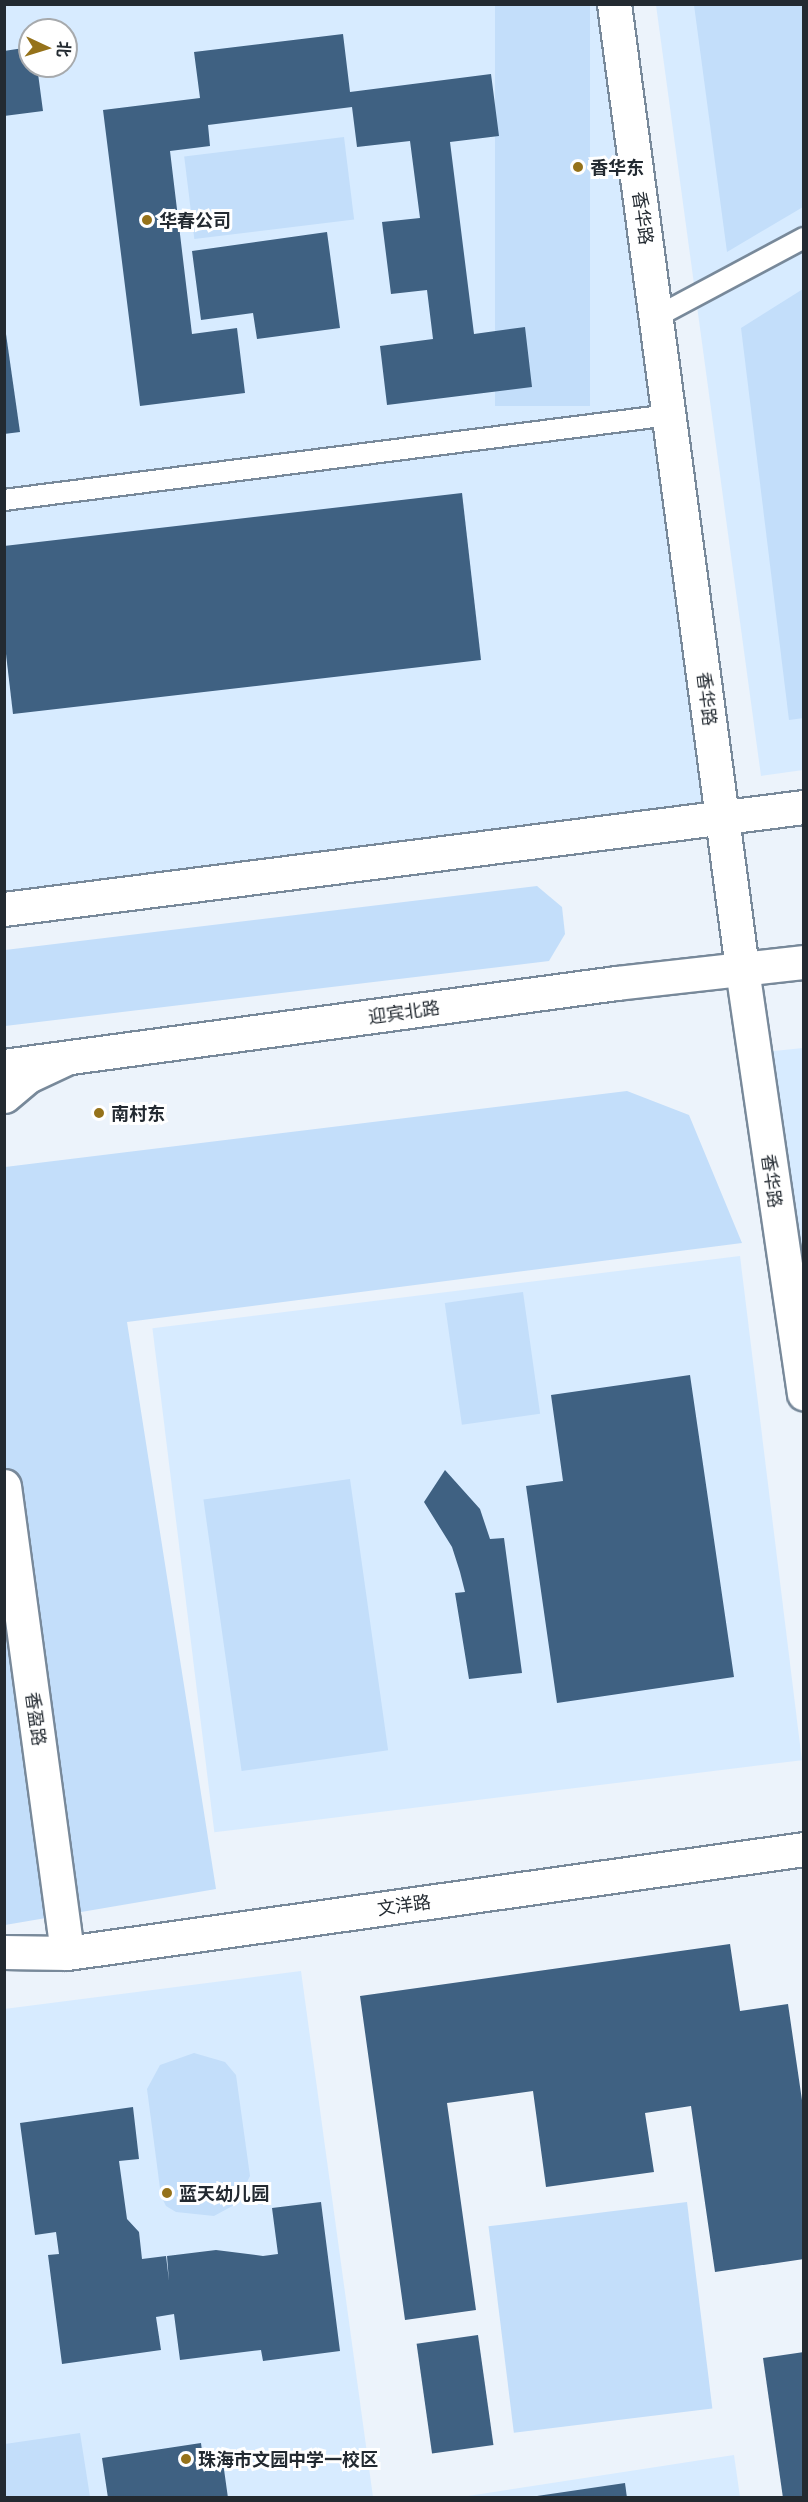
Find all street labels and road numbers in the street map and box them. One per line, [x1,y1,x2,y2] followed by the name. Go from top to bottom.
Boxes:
[629,190,657,246] street label: 香华路
[693,671,721,727] street label: 香华路
[367,996,441,1028] street label: 迎宾北路
[758,1153,786,1209] street label: 香华路
[22,1691,50,1747] street label: 香盈路
[376,1891,432,1919] street label: 文洋路

